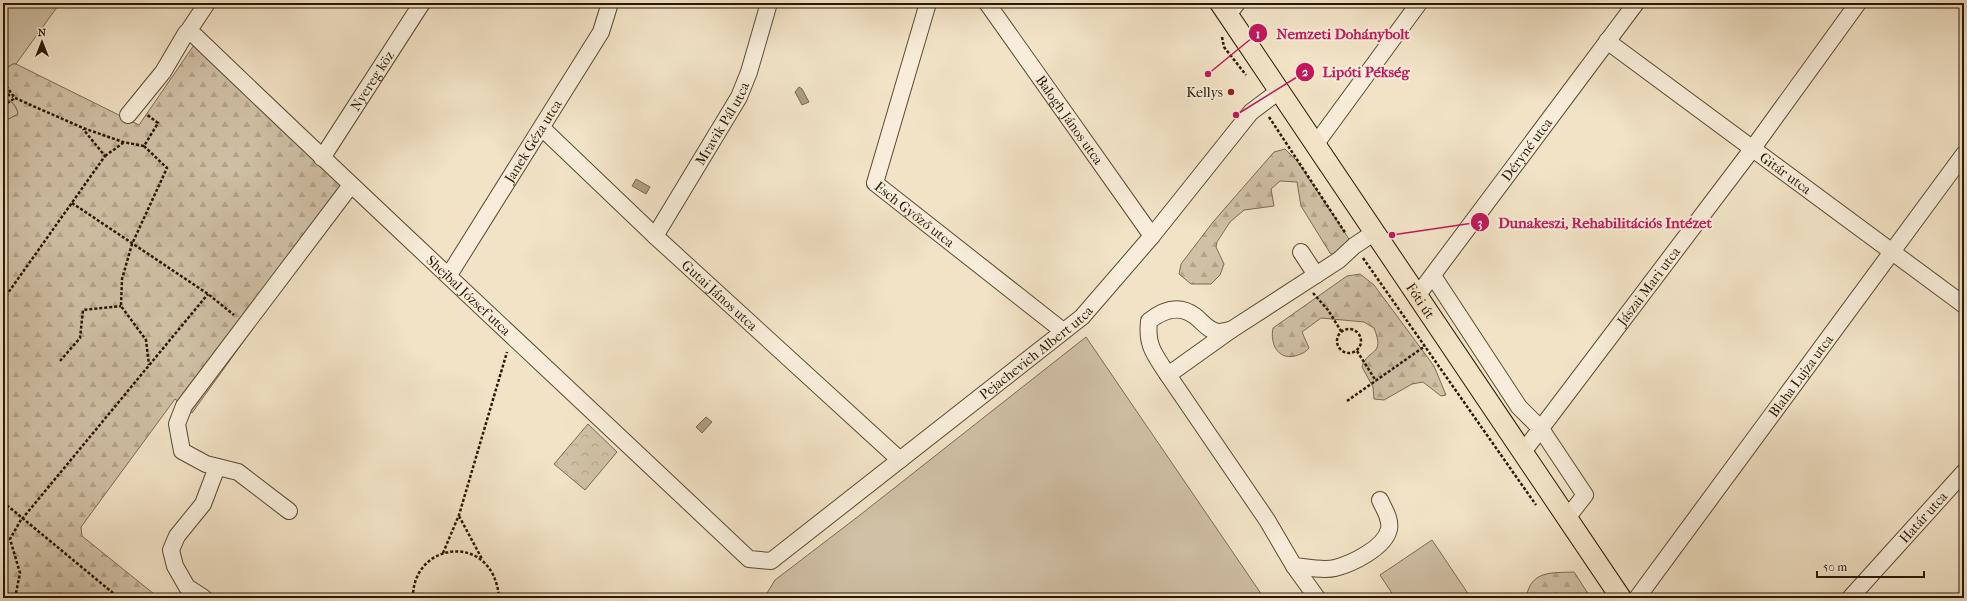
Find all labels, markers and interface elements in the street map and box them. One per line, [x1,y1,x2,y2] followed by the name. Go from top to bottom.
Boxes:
[1248,20,1418,47] callout: Nemzeti Dohánybolt
[22,22,62,62] north arrow
[1276,25,1410,43] text: Nemzeti Dohánybolt
[38,26,47,39] text: N
[1256,27,1260,41] text: 1
[347,48,398,114] street label: Nyereg köz
[1295,58,1418,85] callout: Lipóti Pékség
[1323,63,1410,81] text: Lipóti Pékség
[1302,65,1309,79] text: 2
[1032,72,1107,168] street label: Balogh János utca
[692,79,753,169] street label: Mravik Pál utca
[1186,84,1223,101] place label: Kellys
[1226,87,1236,97] marker: Kellys
[500,96,566,187] street label: Janek Géza utca
[1498,114,1556,185] street label: Déryné utca
[1756,149,1815,198] street label: Gitár utca
[871,178,958,251] street label: Esch Győző utca
[1470,209,1720,236] callout: Dunakeszi, Rehabilitációs Intézet
[1498,214,1712,232] text: Dunakeszi, Rehabilitációs Intézet
[1478,216,1483,231] text: 3
[1613,243,1684,330] street label: Jászai Mari utca
[423,252,515,340] street label: Shejbal József utca
[678,257,761,335] street label: Gutai János utca
[1402,280,1438,322] street label: Fóti út
[976,302,1097,403] street label: Pejachevich Albert utca
[1765,331,1837,421] street label: Blaha Lujza utca
[1896,488,1951,547] street label: Határ utca
[1817,553,1924,579] scale bar
[1823,560,1847,574] text: 50 m

